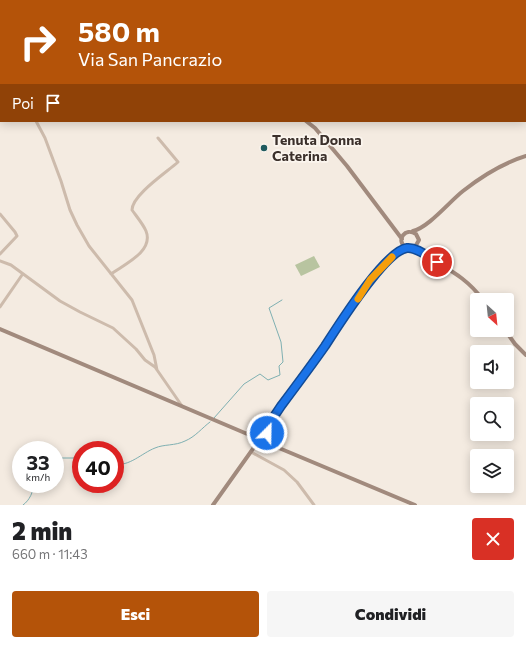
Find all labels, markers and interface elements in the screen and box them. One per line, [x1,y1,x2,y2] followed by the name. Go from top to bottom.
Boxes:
[78,14,160,48] text: 580 m
[12,16,64,68] icon: right
[78,48,222,70] text: Via San Pancrazio
[42,92,64,114] icon: arrive
[12,94,34,112] text: Poi
[272,131,362,164] place label: Tenuta Donna Caterina
[259,143,269,153] marker: Tenuta Donna Caterina
[420,245,454,279] pin
[426,251,448,273] icon: arrive
[470,293,514,337] north arrow
[470,293,514,493] map controls
[470,345,514,389] button: sound
[470,397,514,441] button: search
[246,412,288,454] position arrow
[72,441,124,493] speed limit sign: 40
[470,449,514,493] button: layers
[26,450,50,474] text: 33
[26,471,50,483] text: km/h
[12,516,72,545] text: 2 min
[472,518,514,560] button: close
[12,546,88,562] text: 660 m · 11:43
[12,591,259,637] button: Esci
[267,591,514,637] button: Condividi

